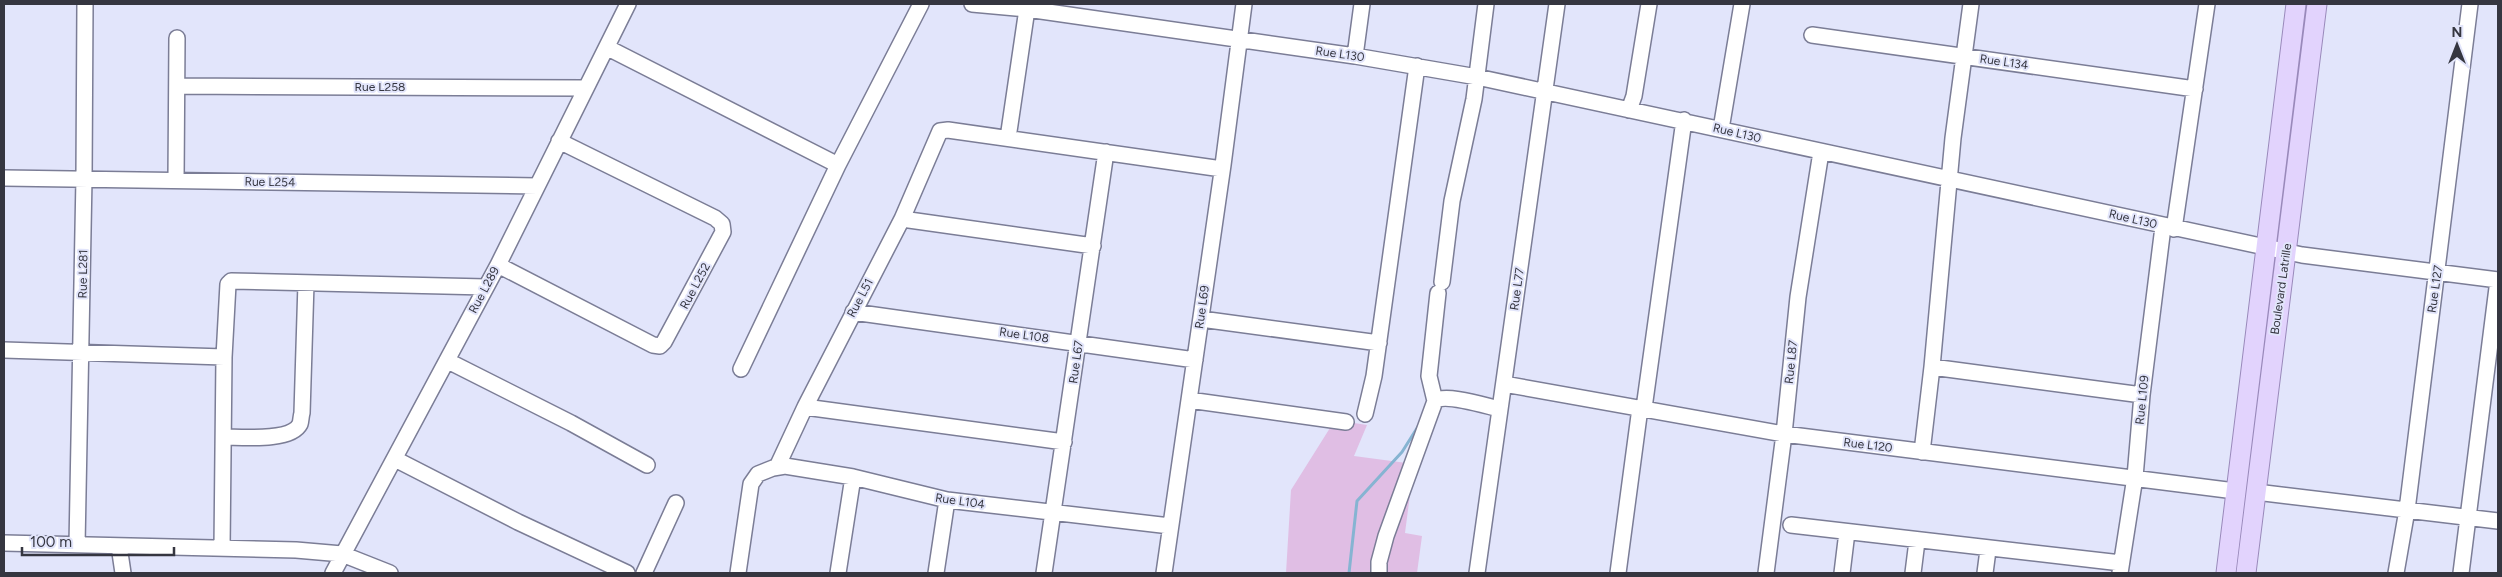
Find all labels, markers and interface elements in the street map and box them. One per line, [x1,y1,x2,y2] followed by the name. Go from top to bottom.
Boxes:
[2432,20,2482,70] north arrow
[2452,24,2462,41] text: N
[1315,44,1366,64] street label: Rue L130
[1979,52,2030,72] street label: Rue L134
[355,80,405,94] street label: Rue L258
[1711,121,1763,145] street label: Rue L130
[244,175,296,189] street label: Rue L254
[2107,207,2159,231] street label: Rue L130
[2268,242,2294,335] street label: Boulevard Latrille
[76,249,90,299] street label: Rue L281
[677,261,713,311] street label: Rue L252
[466,264,502,316] street label: Rue L289
[2425,264,2445,314] street label: Rue L127
[1507,266,1527,311] street label: Rue L77
[844,276,876,320] street label: Rue L51
[1192,284,1212,330] street label: Rue L69
[998,325,1050,345] street label: Rue L108
[1066,339,1086,384] street label: Rue L67
[1782,339,1800,385] street label: Rue L87
[2132,374,2152,425] street label: Rue L109
[1843,435,1894,455] street label: Rue L120
[934,491,986,511] street label: Rue L104
[22,524,175,556] scale bar
[30,533,72,551] text: 100 m

